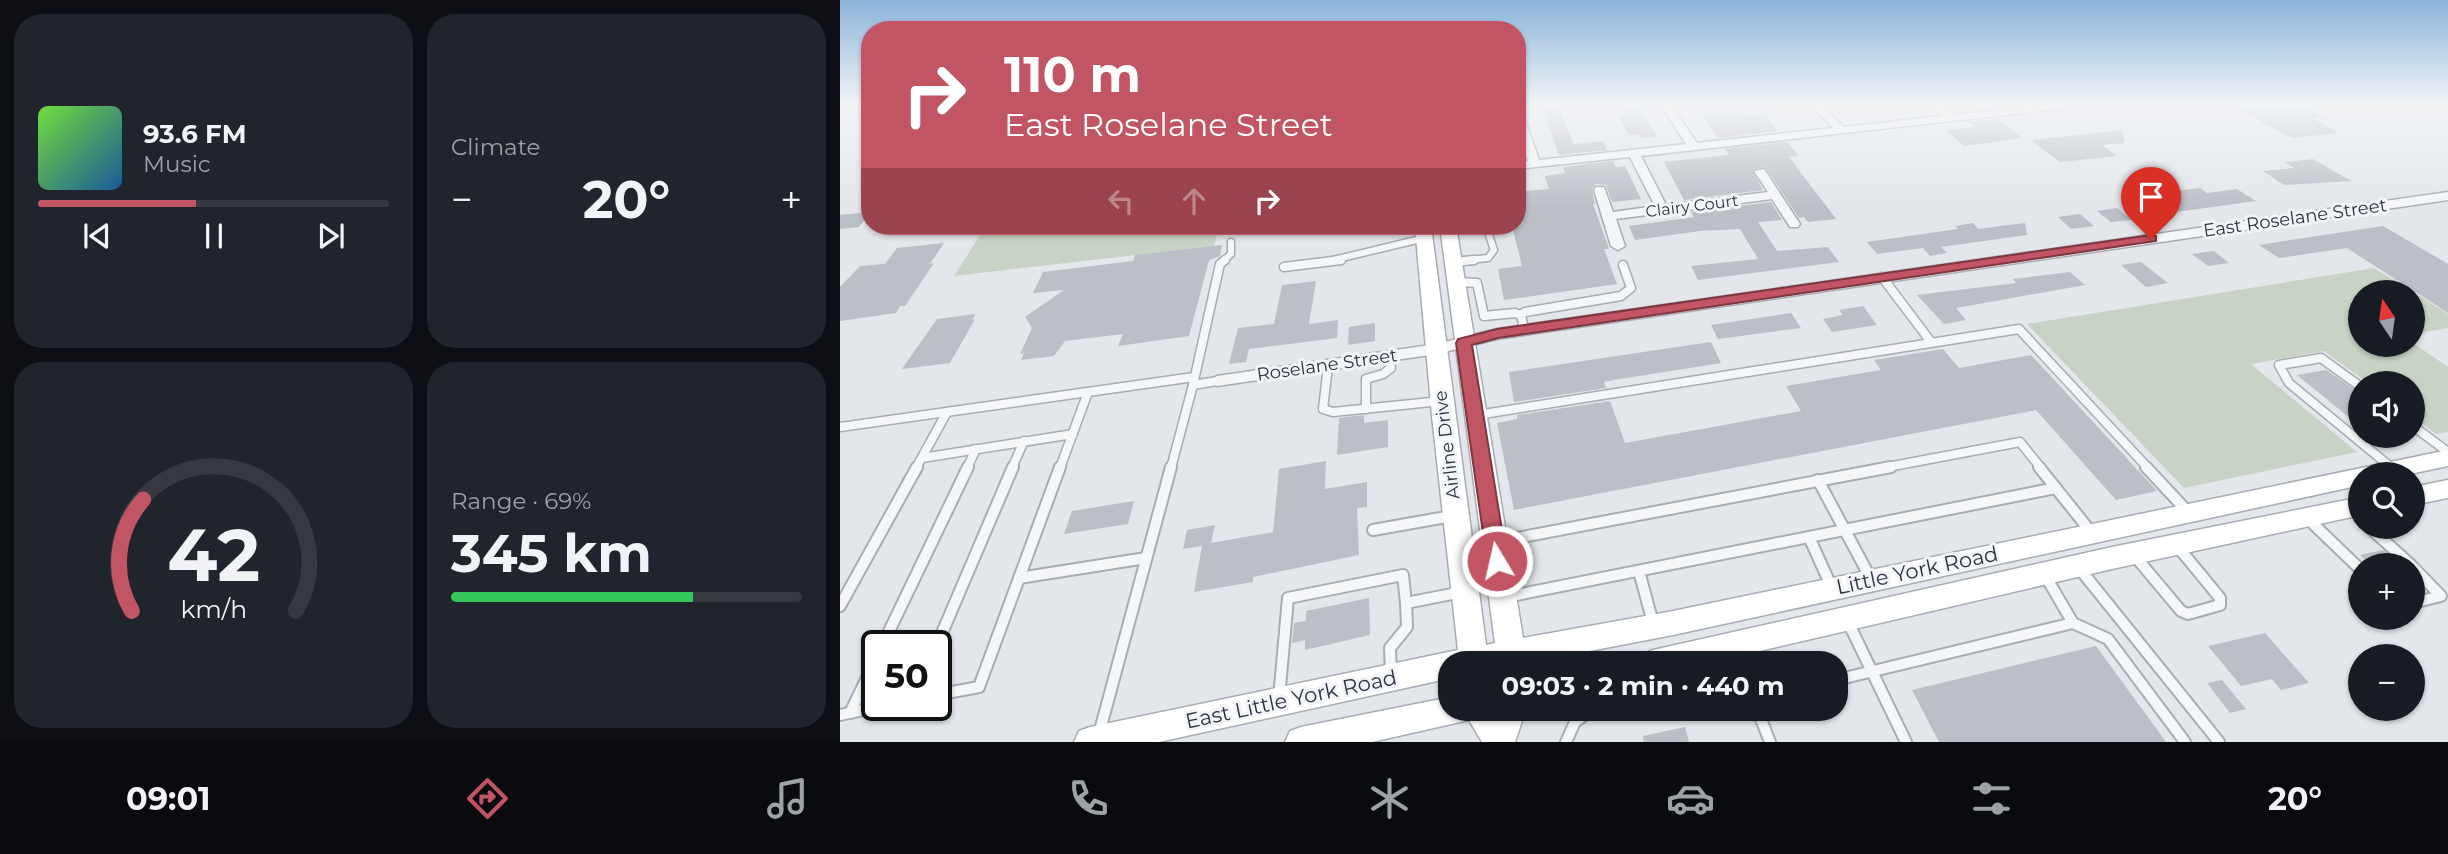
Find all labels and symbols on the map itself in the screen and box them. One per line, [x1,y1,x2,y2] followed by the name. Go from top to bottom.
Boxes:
[2121,167,2181,239] pin
[1644,191,1740,221] street label: Clairy Court
[2202,194,2388,242] street label: East Roselane Street
[2348,280,2426,357] north arrow
[1255,344,1399,386] street label: Roselane Street
[1429,389,1465,501] street label: Airline Drive
[1460,524,1534,598] position arrow
[1834,541,2000,599] street label: Little York Road
[861,630,952,721] speed limit sign: 50
[1183,664,1399,734] street label: East Little York Road

